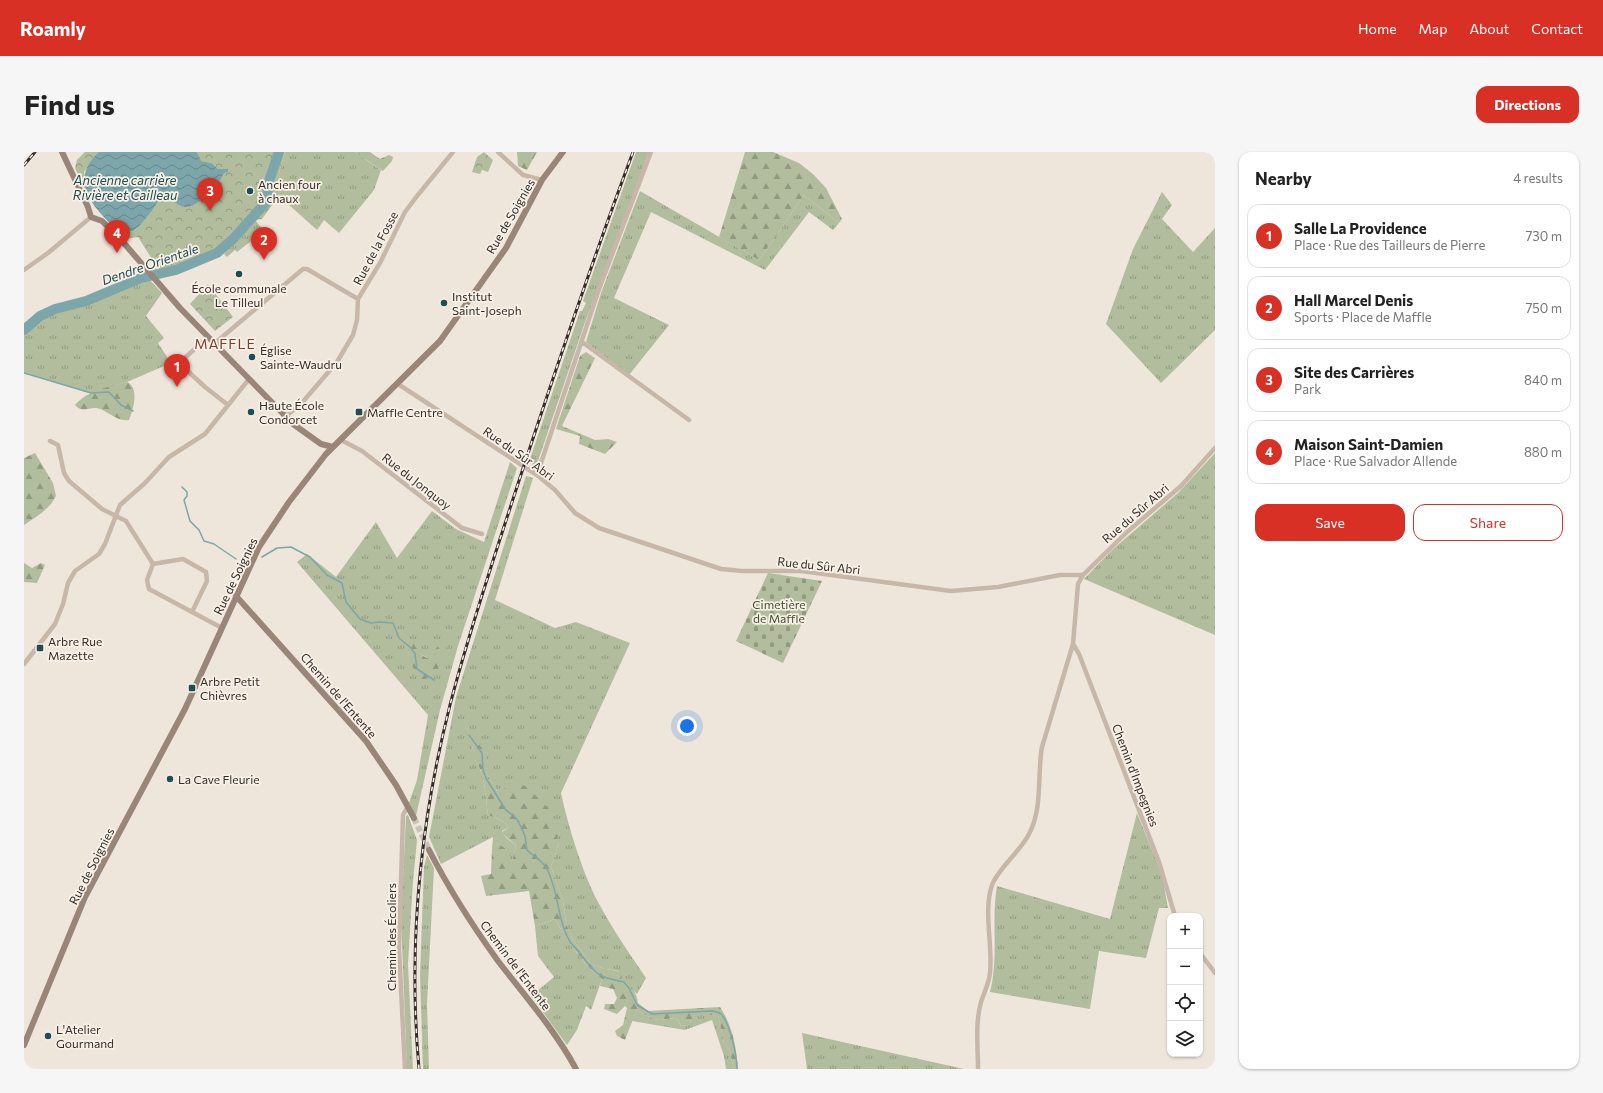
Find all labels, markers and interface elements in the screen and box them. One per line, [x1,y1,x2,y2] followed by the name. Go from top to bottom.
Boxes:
[20,17,86,40] text: Roamly
[1358,20,1397,37] text: Home
[1419,20,1447,37] text: Map
[1469,20,1509,37] text: About
[1531,20,1583,37] text: Contact
[1476,86,1579,123] button: Directions
[24,87,115,121] text: Find us
[1255,168,1312,189] text: Nearby
[1513,170,1563,186] text: 4 results
[73,172,177,203] water label: Ancienne carrière Rivière et Cailleau
[483,176,537,256] street label: Rue de Soignies
[258,177,321,205] place label: Ancien four à chaux
[197,178,223,211] pin: 3
[245,186,255,196] marker: Ancien four à chaux
[350,209,400,287] street label: Rue de la Fosse
[1294,219,1427,237] text: Salle La Providence
[104,220,130,253] pin: 4
[251,227,277,260] pin: 2
[1266,228,1272,244] text: 1
[1525,228,1562,244] text: 730 m
[1294,237,1485,253] text: Place · Rue des Tailleurs de Pierre
[99,240,201,288] water label: Dendre Orientale
[234,269,244,279] marker: École communale Le Tilleul
[191,281,287,309] place label: École communale Le Tilleul
[452,289,522,318] place label: Institut Saint-Joseph
[1294,291,1413,309] text: Hall Marcel Denis
[439,298,449,308] marker: Institut Saint-Joseph
[1265,300,1273,316] text: 2
[1525,300,1562,316] text: 750 m
[1294,309,1432,325] text: Sports · Place de Maffle
[194,335,256,352] district label: MAFFLE
[260,343,342,371] place label: Église Sainte-Waudru
[247,352,257,362] marker: Église Sainte-Waudru
[164,354,190,387] pin: 1
[1294,363,1414,381] text: Site des Carrières
[1265,372,1273,388] text: 3
[1524,372,1562,388] text: 840 m
[1294,381,1321,397] text: Park
[259,398,324,426] place label: Haute École Condorcet
[367,405,443,419] place label: Maffle Centre
[246,407,256,417] marker: Haute École Condorcet
[354,407,364,417] marker: Maffle Centre
[481,423,557,483] street label: Rue du Sûr Abri
[1294,435,1443,453] text: Maison Saint-Damien
[1265,444,1273,460] text: 4
[1524,444,1562,460] text: 880 m
[379,450,454,513] street label: Rue du Jonquoy
[1294,453,1457,469] text: Place · Rue Salvador Allende
[1099,480,1171,546] street label: Rue du Sûr Abri
[1255,504,1405,541] button: Save
[1413,504,1563,541] button: Share
[210,535,260,617] street label: Rue de Soignies
[777,554,861,576] street label: Rue du Sûr Abri
[752,597,806,625] park label: Cimetière de Maffle
[48,634,102,662] place label: Arbre Rue Mazette
[35,643,45,653] marker: Arbre Rue Mazette
[298,650,380,740] street label: Chemin de l'Entente
[200,674,260,702] place label: Arbre Petit Chièvres
[187,683,197,693] marker: Arbre Petit Chièvres
[677,716,697,736] your location
[1110,722,1162,828] street label: Chemin d'Impegnies
[178,772,260,786] place label: La Cave Fleurie
[165,774,175,784] marker: La Cave Fleurie
[66,825,116,907] street label: Rue de Soignies
[384,883,398,991] street label: Chemin des Écoliers
[1167,913,1203,1057] map controls
[1167,913,1203,949] button: +
[478,918,554,1012] street label: Chemin de l'Entente
[1167,949,1203,985] button: −
[1167,985,1203,1021] button: locate
[1167,1021,1203,1057] button: layers
[56,1022,114,1050] place label: L'Atelier Gourmand
[43,1031,53,1041] marker: L'Atelier Gourmand

